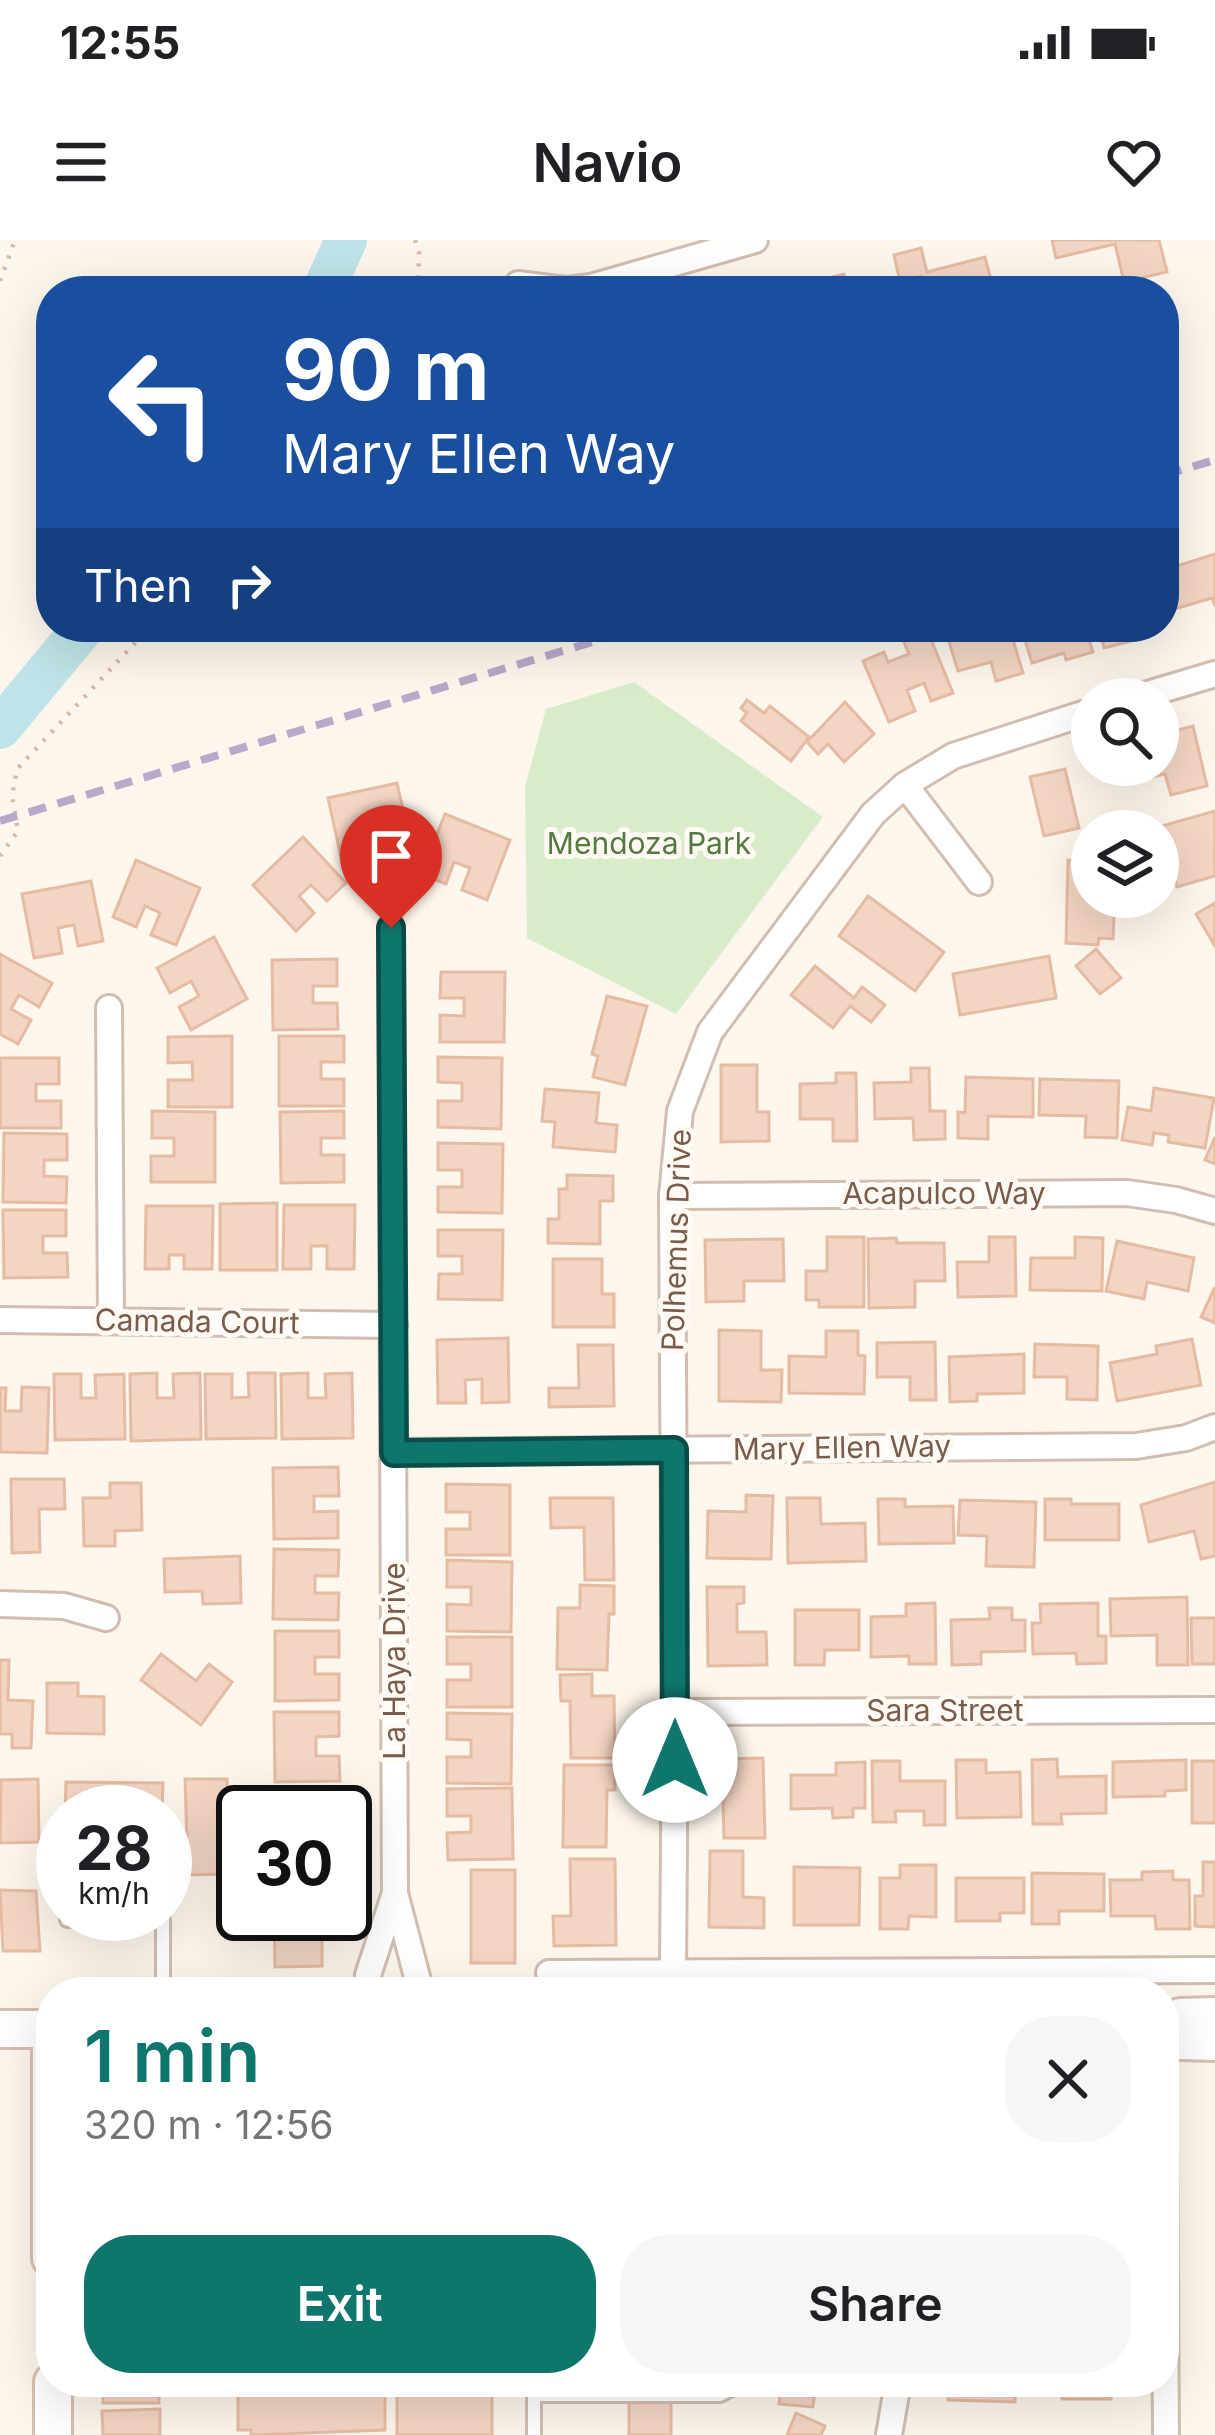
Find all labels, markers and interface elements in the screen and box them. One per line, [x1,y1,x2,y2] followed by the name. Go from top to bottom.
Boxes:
[60,15,180,70] text: 12:55
[48,129,114,195] icon: menu
[1101,129,1167,195] icon: heart
[533,130,682,195] text: Navio
[282,319,490,420] text: 90 m
[84,324,240,480] icon: left
[282,421,675,486] text: Mary Ellen Way
[216,552,282,618] icon: right
[84,558,192,613] text: Then
[1071,678,1179,918] map controls
[1071,678,1179,786] button: search
[340,805,442,928] pin
[1071,810,1179,918] button: layers
[358,823,424,889] icon: arrive
[547,825,752,861] park label: Mendoza Park
[654,1128,698,1352] street label: Polhemus Drive
[842,1175,1046,1211] street label: Acapulco Way
[94,1301,300,1341] street label: Camada Court
[732,1427,952,1467] street label: Mary Ellen Way
[376,1562,412,1760] street label: La Haya Drive
[866,1692,1024,1728] street label: Sara Street
[612,1697,738,1823] position arrow
[216,1785,372,1941] speed limit sign: 30
[76,1812,152,1884] text: 28
[78,1875,150,1911] text: km/h
[84,2012,260,2099] text: 1 min
[1005,2016,1131,2142] button: close
[84,2101,334,2148] text: 320 m · 12:56
[84,2235,596,2373] button: Exit
[620,2235,1131,2373] button: Share

